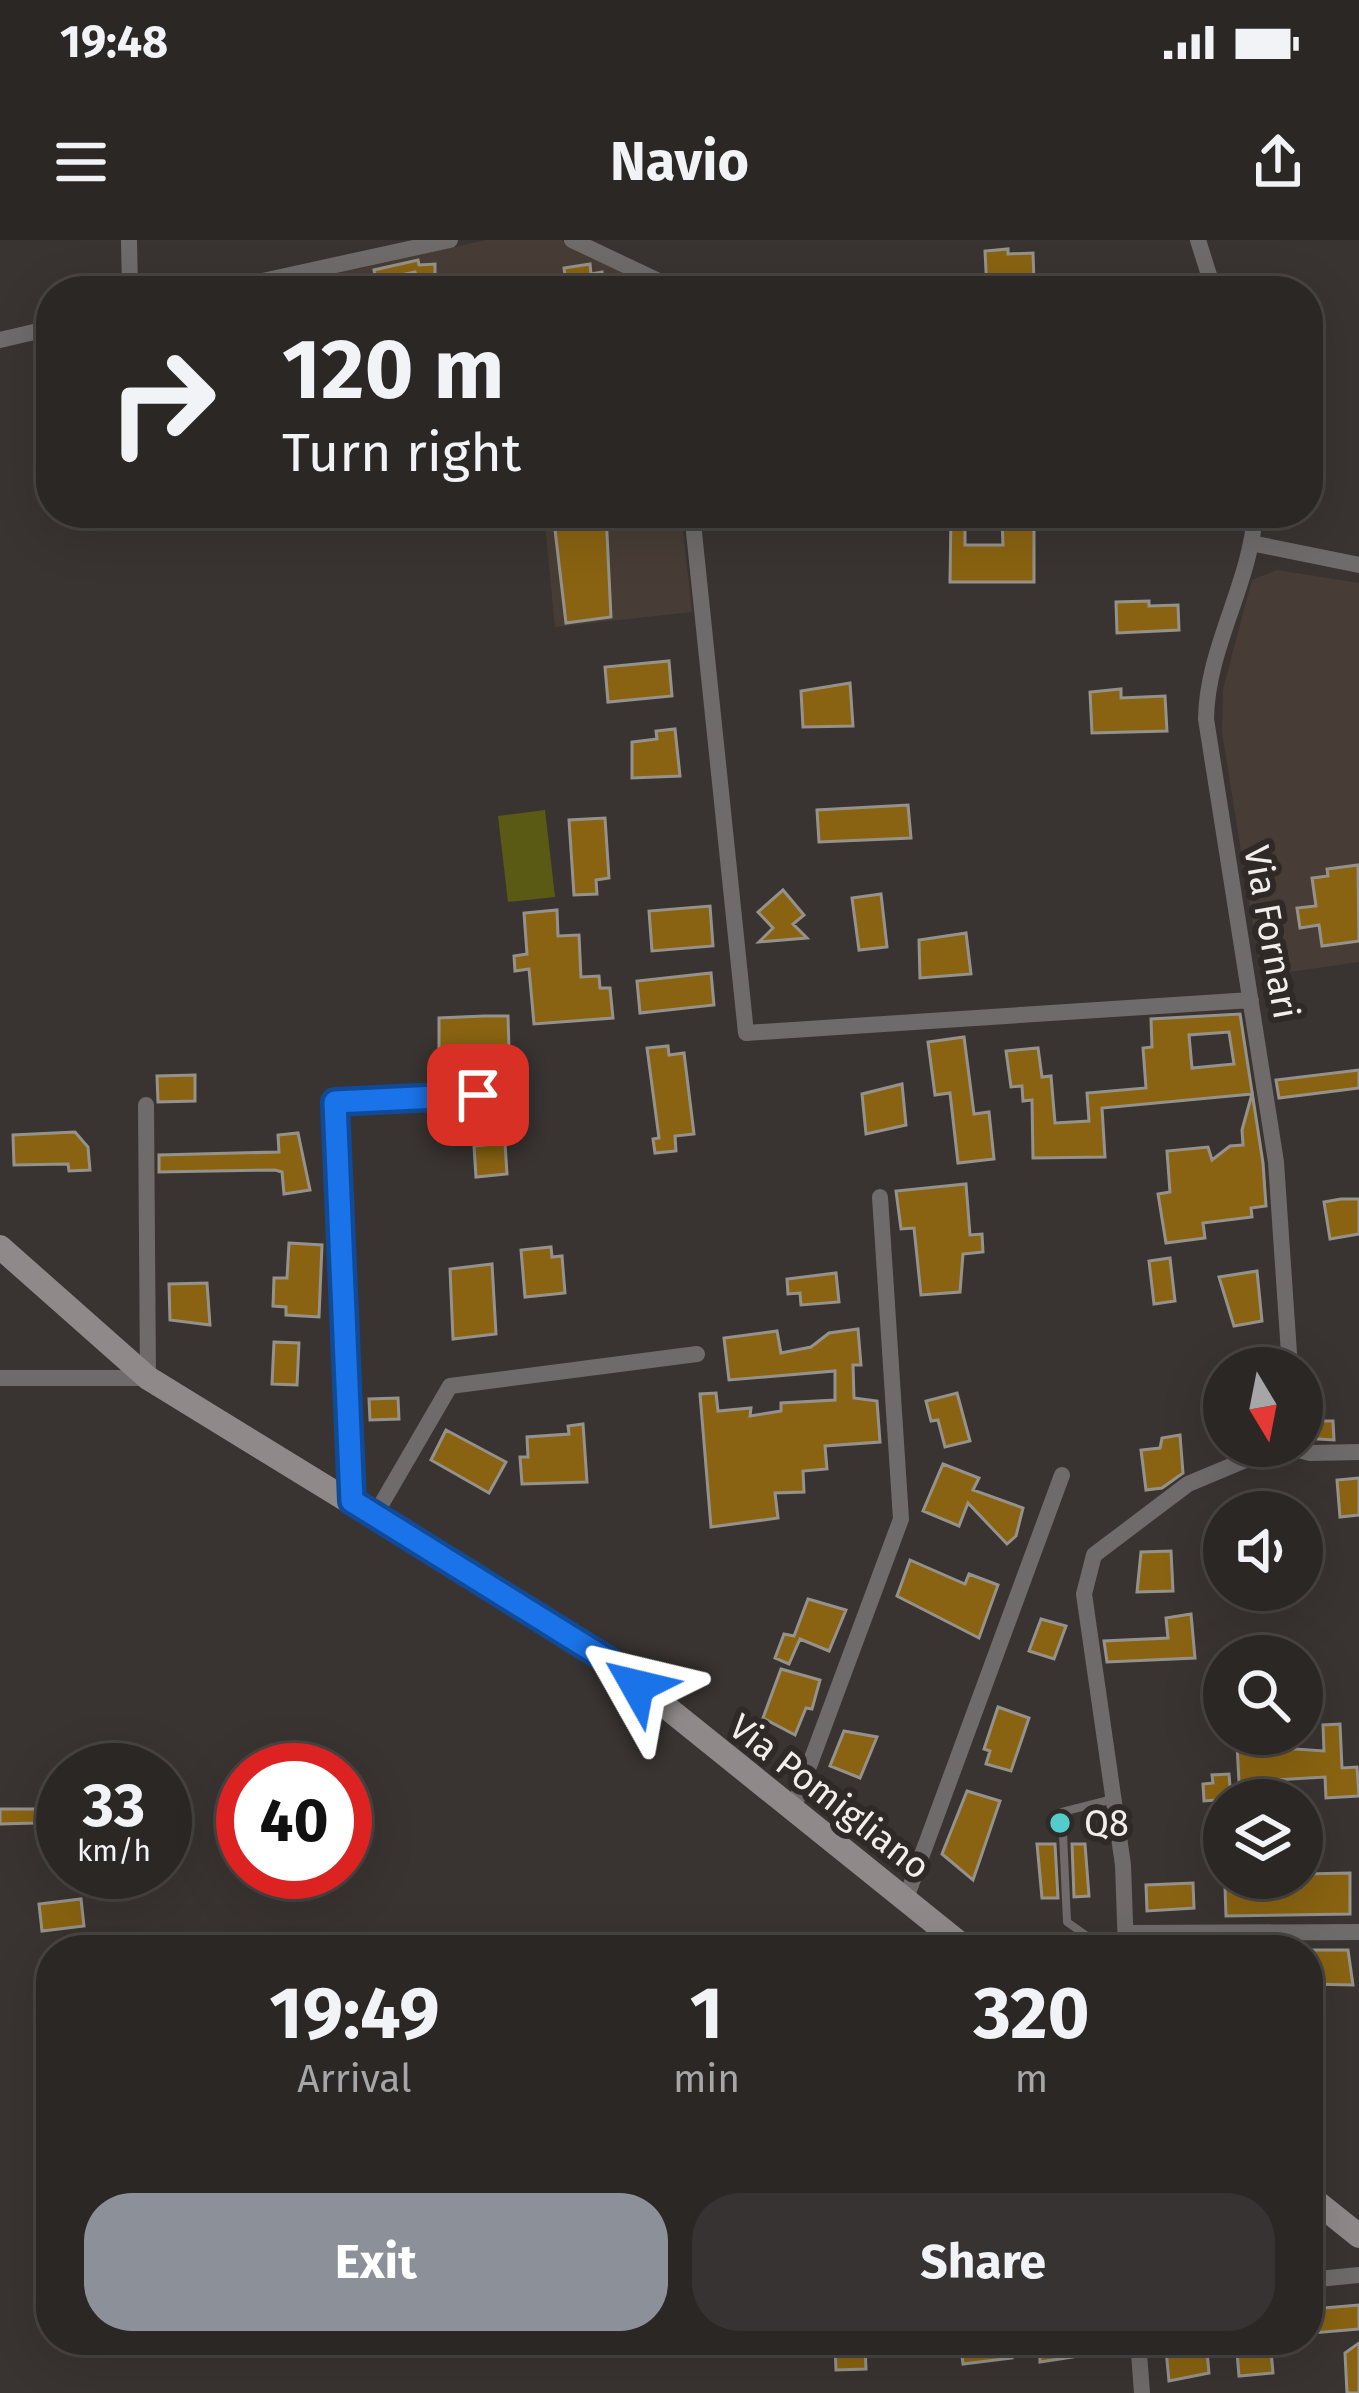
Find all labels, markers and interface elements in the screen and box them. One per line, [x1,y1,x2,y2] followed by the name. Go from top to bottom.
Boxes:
[60,15,168,69] text: 19:48
[48,129,114,195] icon: menu
[1245,129,1311,195] icon: share
[610,130,749,194] text: Navio
[282,319,504,420] text: 120 m
[84,324,240,480] icon: right
[282,421,521,485] text: Turn right
[1234,842,1308,1022] street label: Via Fornari
[427,1044,529,1146] pin
[445,1062,511,1128] icon: arrive
[1203,1347,1323,1467] north arrow
[1203,1347,1323,1899] map controls
[1203,1491,1323,1611] button: sound
[574,1623,700,1749] position arrow
[1203,1635,1323,1755] button: search
[720,1705,938,1889] street label: Via Pomigliano
[216,1743,372,1899] speed limit sign: 40
[83,1770,145,1842] text: 33
[1203,1779,1323,1899] button: layers
[1084,1802,1129,1846] place label: Q8
[1047,1810,1073,1836] marker: Q8
[77,1833,151,1869] text: km/h
[269,1971,440,2057] text: 19:49
[690,1971,723,2057] text: 1
[974,1971,1090,2057] text: 320
[297,2056,412,2102] text: Arrival
[673,2056,740,2102] text: min
[1015,2056,1048,2102] text: m
[84,2193,668,2331] button: Exit
[692,2193,1275,2331] button: Share

